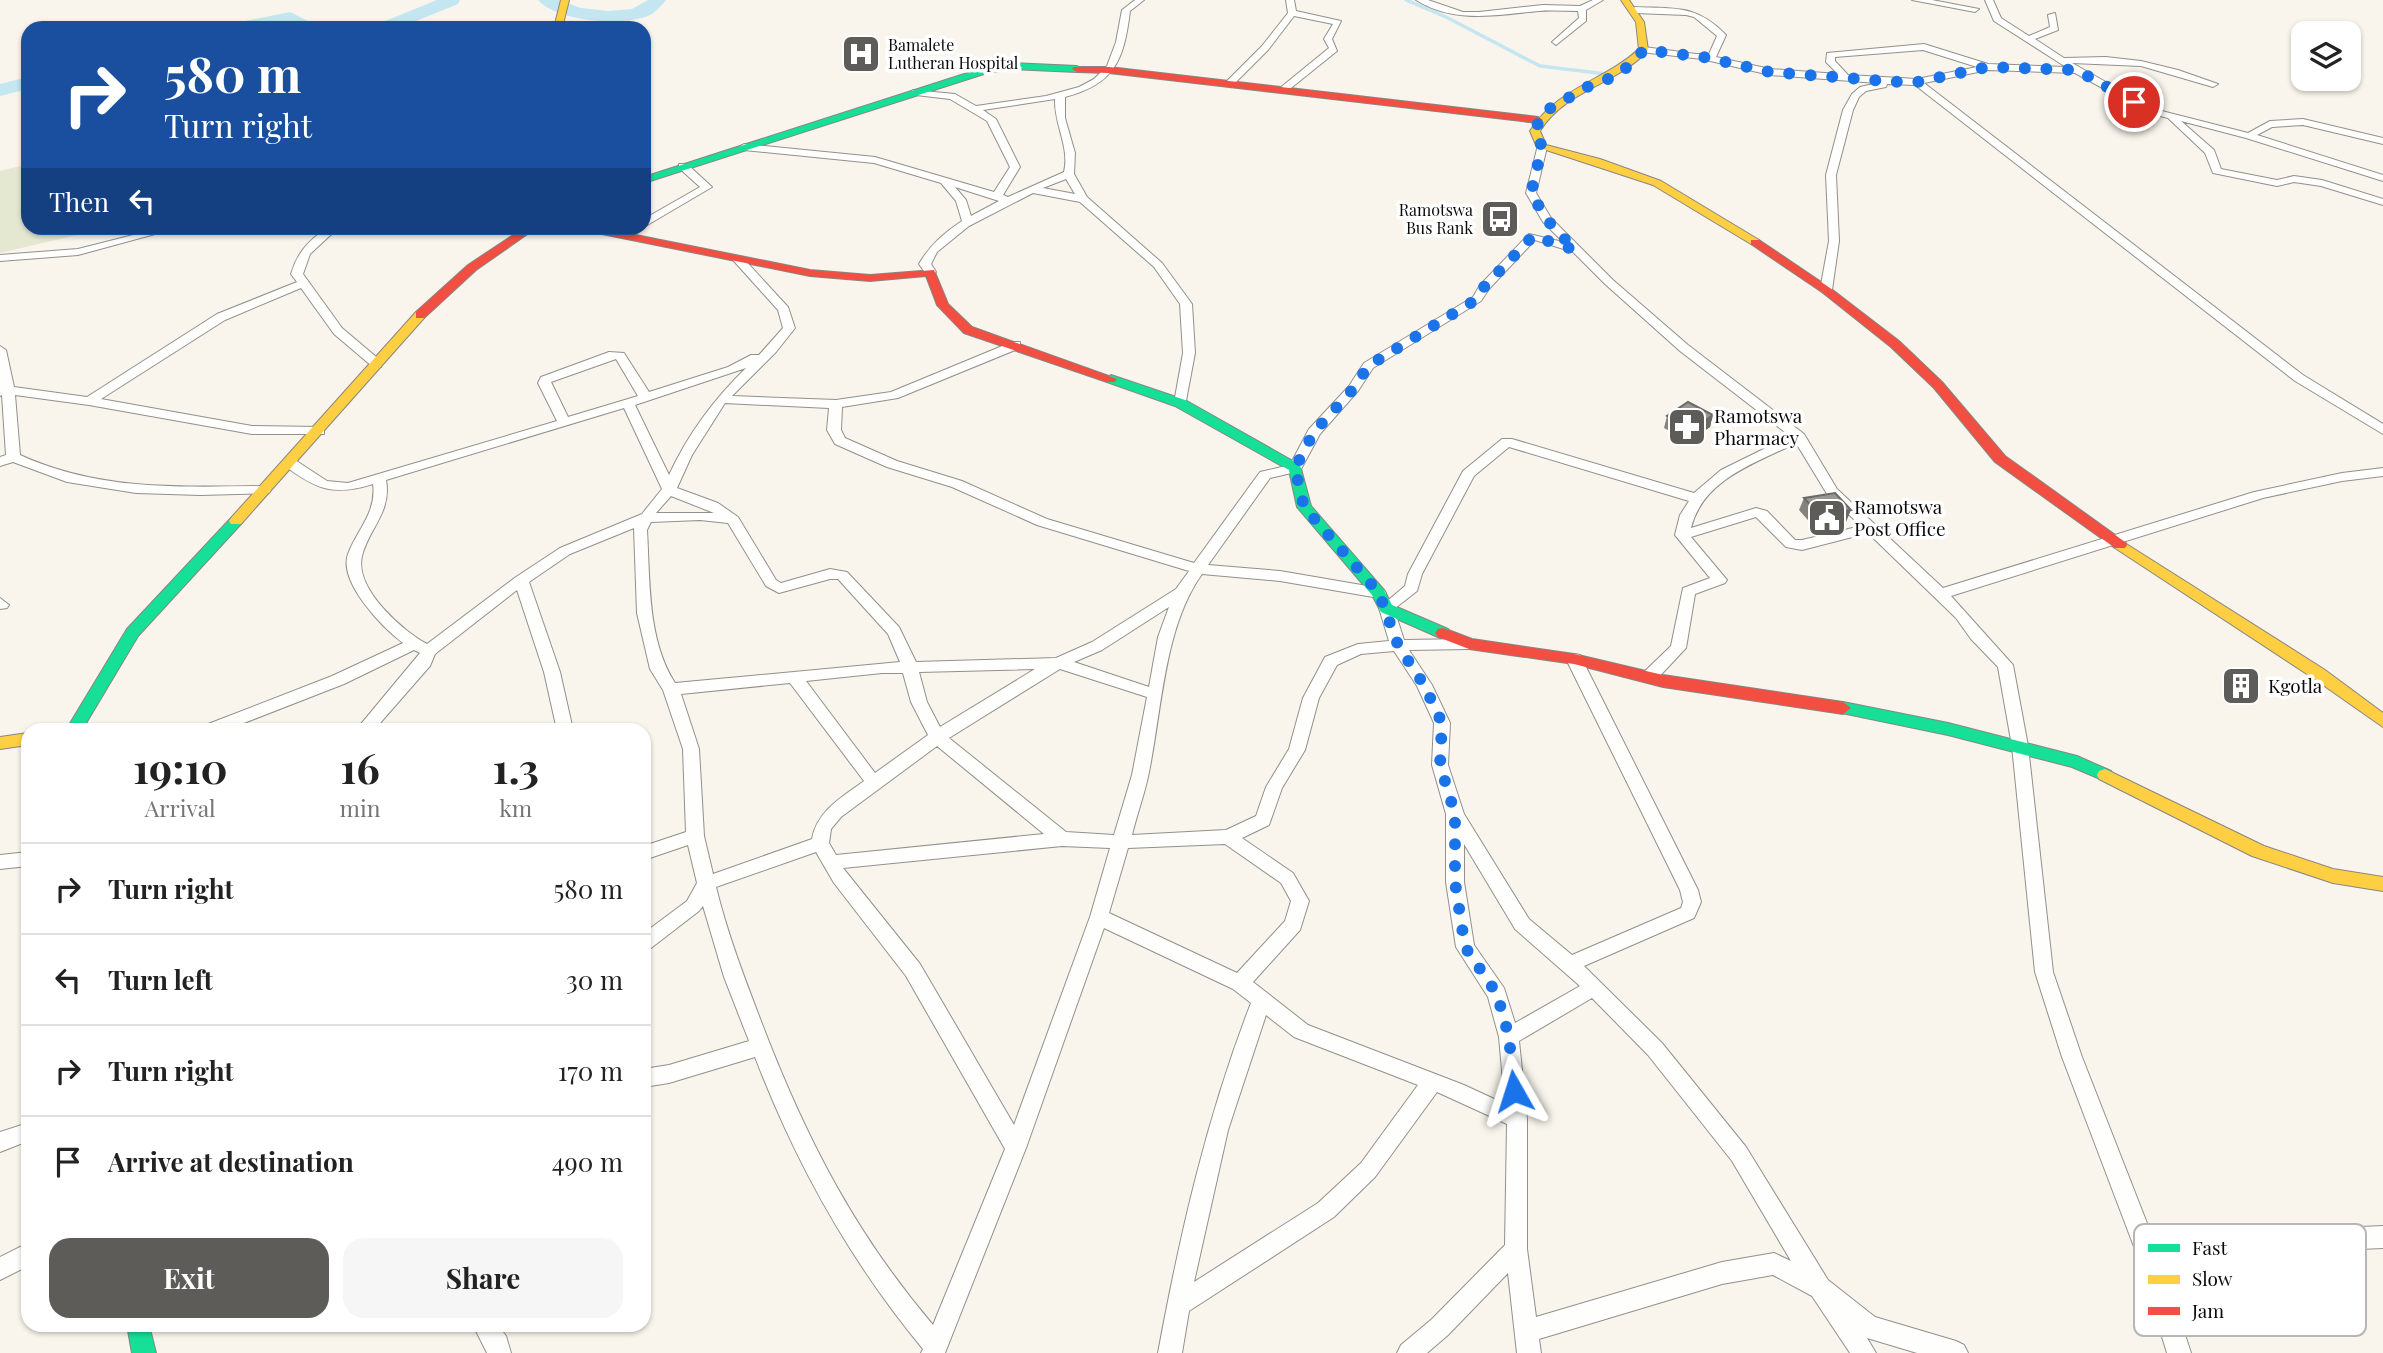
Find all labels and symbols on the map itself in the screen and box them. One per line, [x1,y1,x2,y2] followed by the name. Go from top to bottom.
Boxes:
[840,33,882,75] hospital icon: Bamalete Lutheran Hospital
[888,34,1019,73] place label: Bamalete Lutheran Hospital
[2104,72,2164,132] pin
[1479,198,1521,240] bus stop icon: Ramotswa Bus Rank
[1399,199,1473,238] place label: Ramotswa Bus Rank
[1714,402,1803,450] place label: Ramotswa Pharmacy
[1666,406,1708,448] pharmacy icon: Ramotswa Pharmacy
[1854,493,1946,541] place label: Ramotswa Post Office
[1806,497,1848,539] public building icon: Ramotswa Post Office
[2220,665,2262,707] building icon: Kgotla
[2268,672,2323,698] place label: Kgotla
[1477,1054,1551,1128] position arrow
[2134,1224,2366,1336] legend
[2192,1234,2228,1260] text: Fast
[2192,1265,2233,1291] text: Slow
[2191,1297,2224,1323] text: Jam

